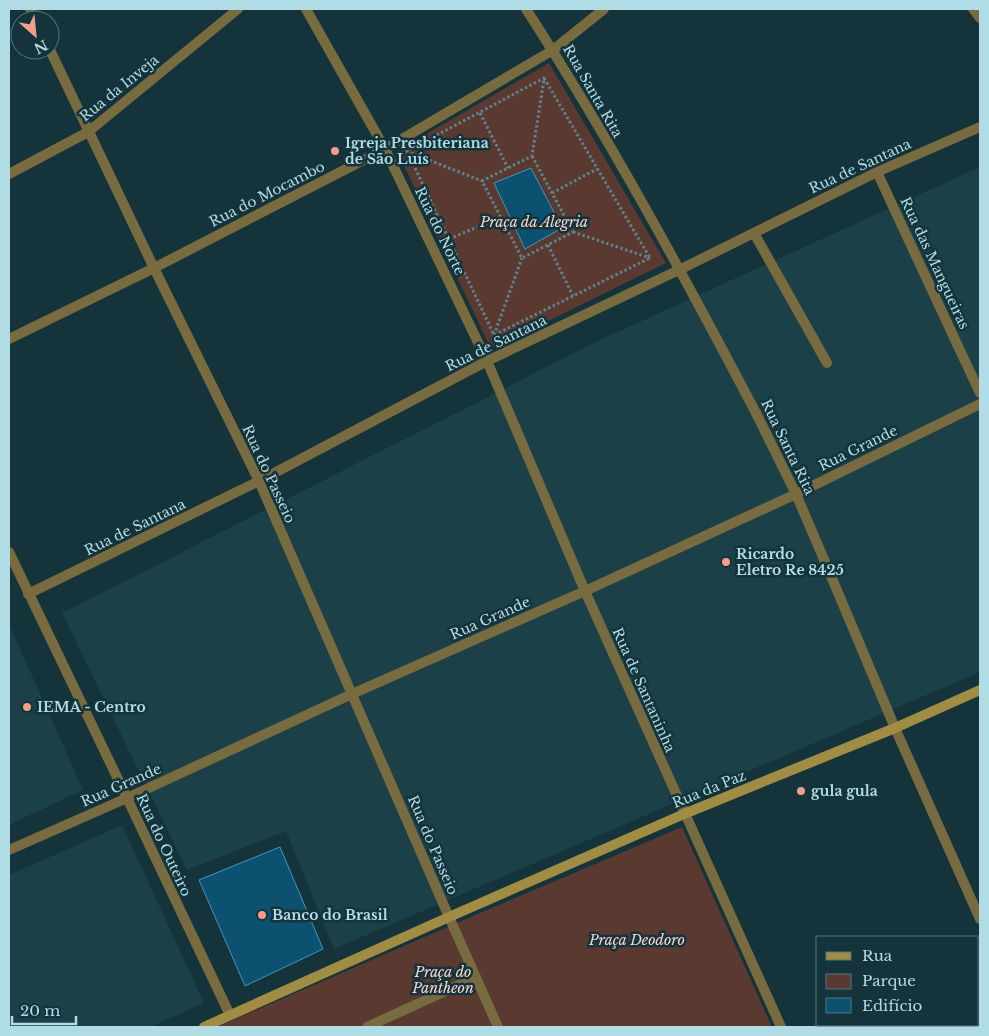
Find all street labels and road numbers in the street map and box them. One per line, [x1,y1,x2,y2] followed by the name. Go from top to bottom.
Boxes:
[559,41,627,141] street label: Rua Santa Rita
[76,50,162,125] street label: Rua da Inveja
[806,134,914,197] street label: Rua de Santana
[206,157,328,231] street label: Rua do Mocambo
[411,184,469,278] street label: Rua do Norte
[896,194,974,332] street label: Rua das Mangueiras
[442,311,550,375] street label: Rua de Santana
[757,396,819,498] street label: Rua Santa Rita
[816,421,900,475] street label: Rua Grande
[238,422,300,526] street label: Rua do Passeio
[81,495,189,559] street label: Rua de Santana
[447,592,533,644] street label: Rua Grande
[608,625,680,755] street label: Rua de Santaninha
[78,759,164,811] street label: Rua Grande
[669,766,749,812] street label: Rua da Paz
[132,791,196,899] street label: Rua do Outeiro
[404,792,462,898] street label: Rua do Passeio

